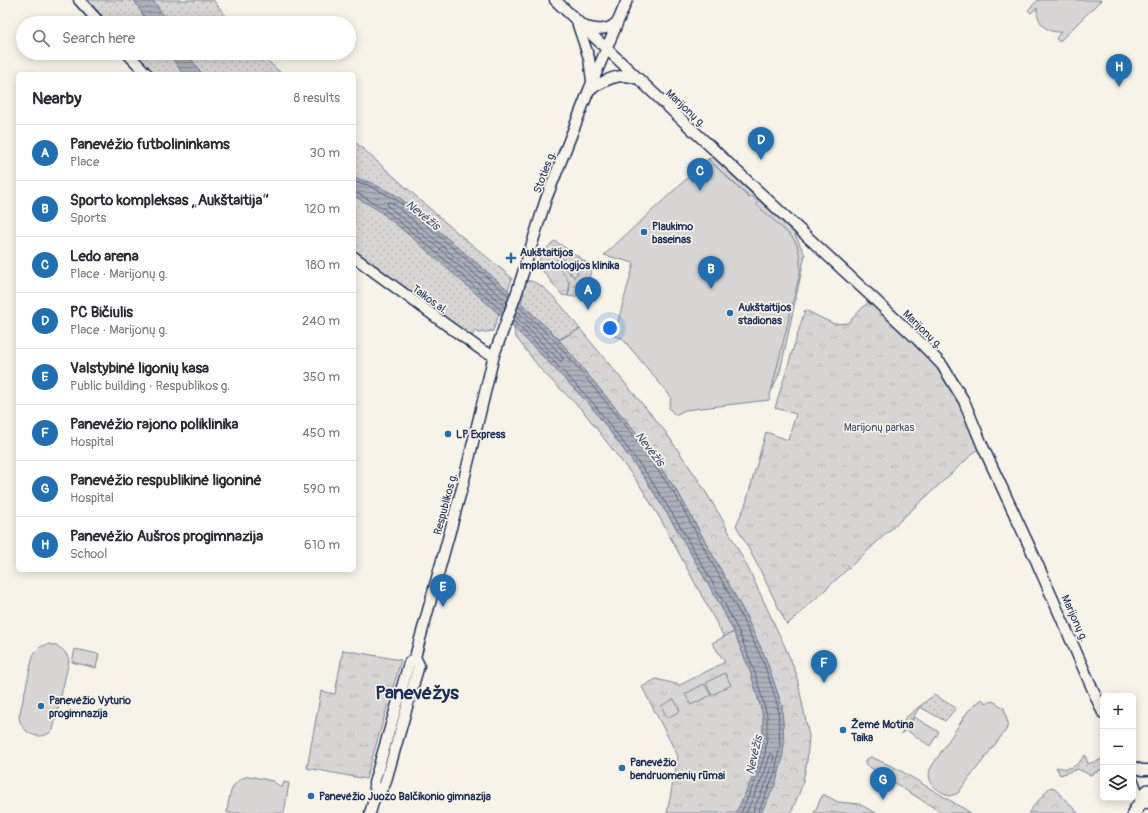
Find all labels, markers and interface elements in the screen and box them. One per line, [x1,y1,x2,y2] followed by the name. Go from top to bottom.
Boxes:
[16,16,356,60] search box
[30,27,52,49] icon: search
[62,29,135,48] text: Search here
[1106,54,1132,87] pin: H
[663,87,708,130] street label: Marijonų g.
[32,88,81,109] text: Nearby
[294,90,340,106] text: 8 results
[748,127,774,160] pin: D
[70,135,230,154] text: Panevėžio futbolininkams
[41,145,49,161] text: A
[310,145,340,161] text: 30 m
[531,149,558,195] street label: Stoties g.
[70,154,99,170] text: Place
[687,158,713,191] pin: C
[70,191,269,210] text: Sporto kompleksas „Aukštaitija”
[403,197,444,235] water label: Nevėžis
[41,201,49,217] text: B
[304,201,340,217] text: 120 m
[70,210,106,226] text: Sports
[652,220,693,246] place label: Plaukimo baseinas
[639,227,649,237] marker: Plaukimo baseinas
[520,246,619,272] place label: Aukštaitijos implantologijos klinika
[70,247,139,266] text: Ledo arena
[505,252,517,264] marker: Aukštaitijos implantologijos klinika
[698,256,724,289] pin: B
[41,257,49,273] text: C
[305,257,340,273] text: 180 m
[70,266,168,282] text: Place · Marijonų g.
[575,277,601,310] pin: A
[410,282,450,317] street label: Taikos al.
[738,301,791,327] place label: Aukštaitijos stadionas
[70,303,133,322] text: PC Bičiulis
[900,307,945,351] street label: Marijonų g.
[725,308,735,318] marker: Aukštaitijos stadionas
[41,313,49,329] text: D
[302,313,340,329] text: 240 m
[600,318,620,338] your location
[70,322,168,338] text: Place · Marijonų g.
[70,359,209,378] text: Valstybinė ligonių kasa
[42,369,48,385] text: E
[302,369,340,385] text: 350 m
[70,378,230,394] text: Public building · Respublikos g.
[70,415,239,434] text: Panevėžio rajono poliklinika
[844,421,914,434] park label: Marijonų parkas
[41,425,49,441] text: F
[302,425,340,441] text: 450 m
[456,428,506,441] place label: LP Express
[443,429,453,439] marker: LP Express
[632,429,669,471] water label: Nevėžis
[70,434,114,450] text: Hospital
[70,471,262,490] text: Panevėžio respublikinė ligoninė
[431,472,460,536] street label: Respublikos g.
[41,481,49,497] text: G
[303,481,340,497] text: 590 m
[70,490,114,506] text: Hospital
[70,527,263,546] text: Panevėžio Aušros progimnazija
[41,537,49,553] text: H
[304,537,340,553] text: 610 m
[70,546,107,562] text: School
[430,574,456,607] pin: E
[1058,593,1091,644] street label: Marijonų g.
[811,650,837,683] pin: F
[375,681,459,705] district label: Panevėžys
[1100,693,1136,801] map controls
[1100,693,1136,729] button: +
[49,694,131,720] place label: Panevėžio Vyturio progimnazija
[36,701,46,711] marker: Panevėžio Vyturio progimnazija
[850,717,914,744] place label: Žemė Motina Taika
[838,725,848,735] marker: Žemė Motina Taika
[1100,729,1136,765] button: −
[743,733,767,776] water label: Nevėžis
[630,756,725,782] place label: Panevėžio bendruomenių rūmai
[617,763,627,773] marker: Panevėžio bendruomenių rūmai
[1100,765,1136,801] button: layers
[870,767,896,800] pin: G
[319,790,491,803] place label: Panevėžio Juozo Balčikonio gimnazija
[306,791,316,801] marker: Panevėžio Juozo Balčikonio gimnazija

